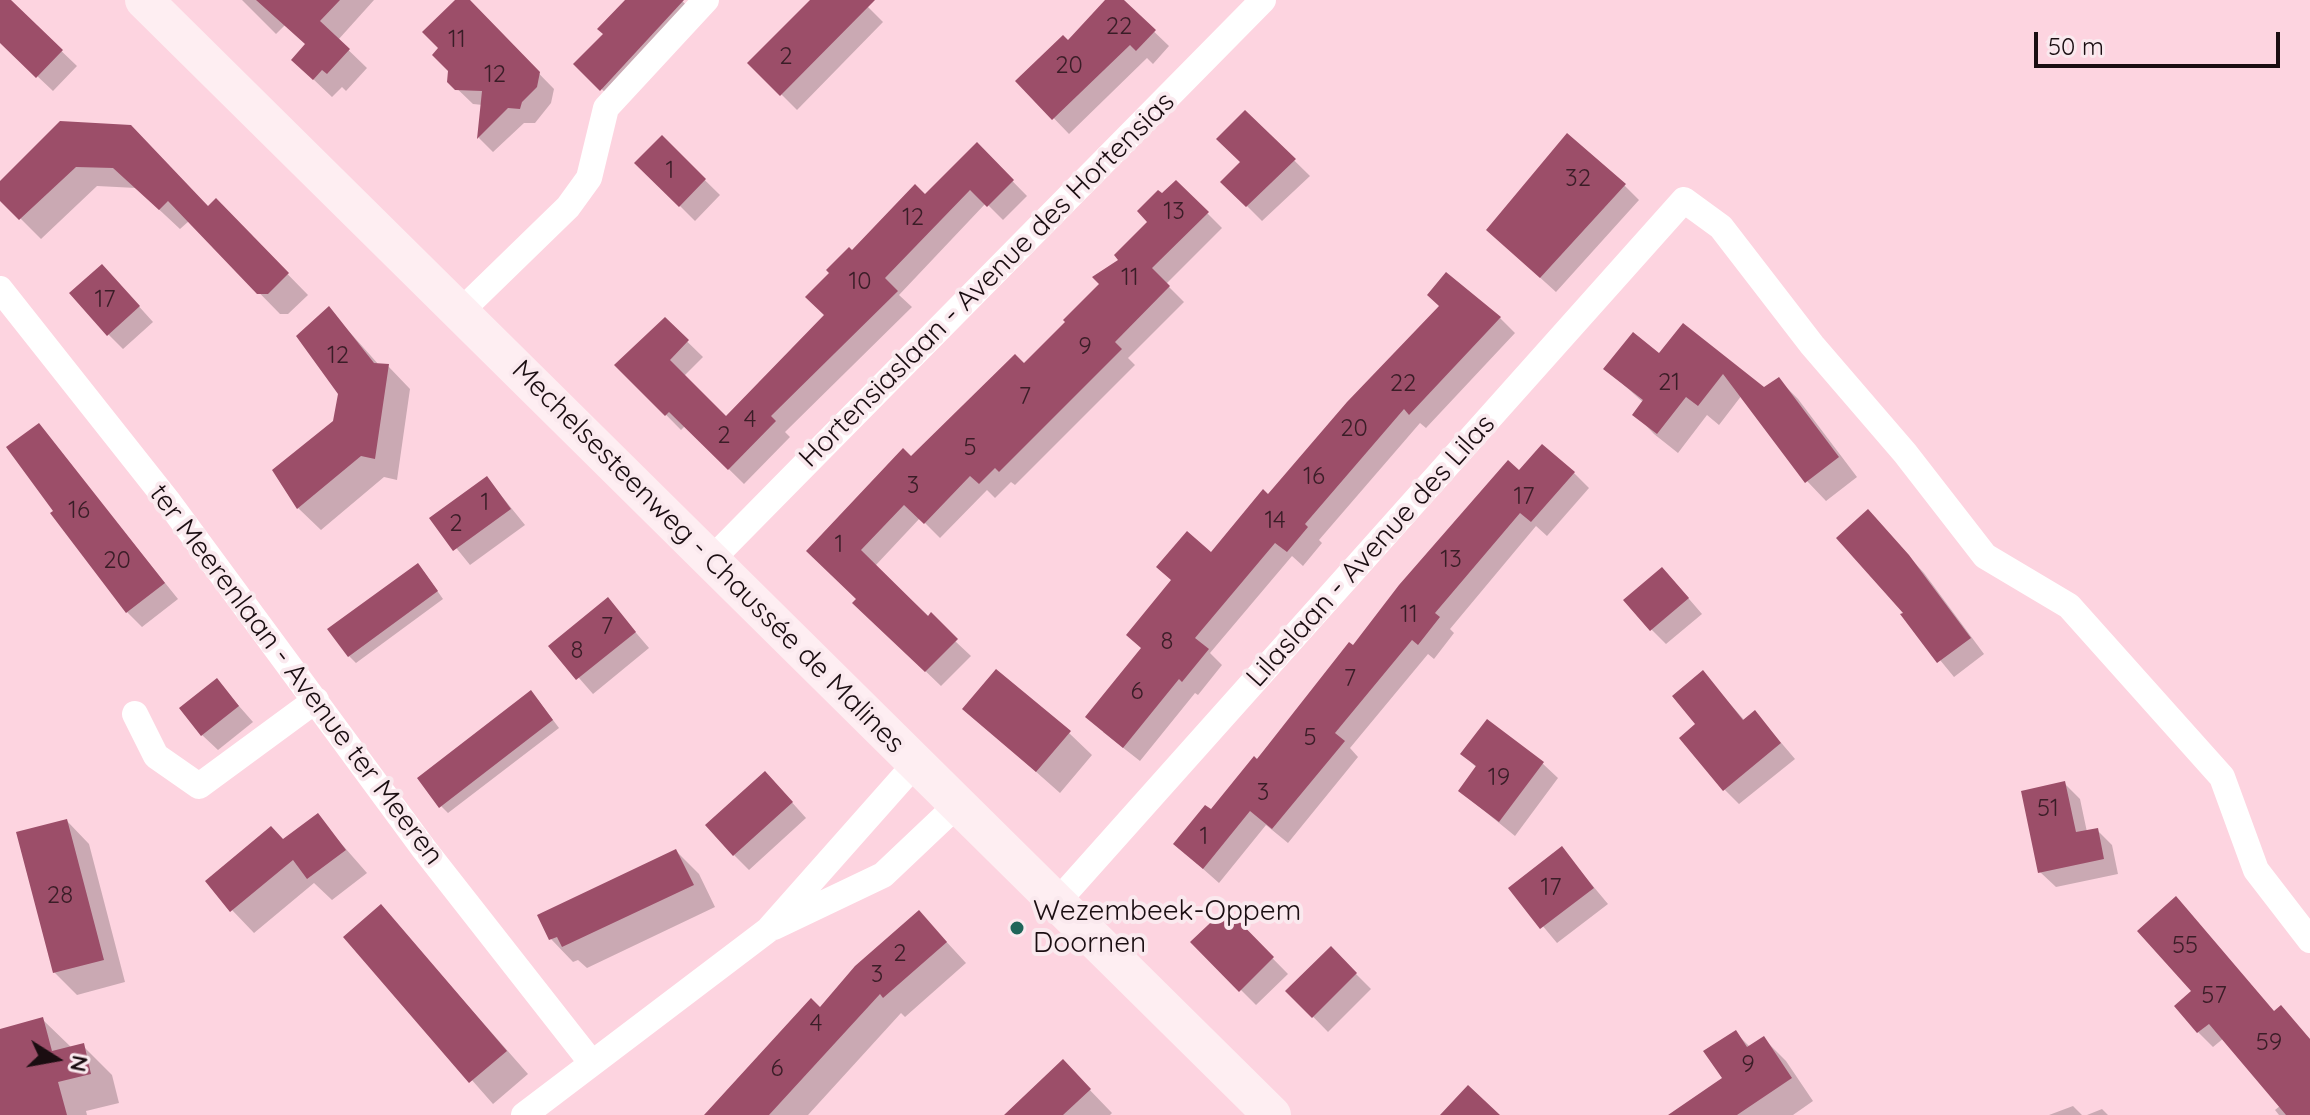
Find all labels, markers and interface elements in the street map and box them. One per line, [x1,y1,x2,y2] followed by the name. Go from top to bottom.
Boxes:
[1106,13,1132,41] house number: 22
[2038,16,2284,66] scale bar
[448,26,466,54] house number: 11
[2048,31,2104,61] text: 50 m
[779,43,793,71] house number: 2
[1055,52,1083,80] house number: 20
[484,61,506,89] house number: 12
[792,85,1182,475] street label: Hortensiaslaan - Avenue des Hortensias
[666,157,674,185] house number: 1
[1565,165,1591,193] house number: 32
[1163,198,1185,226] house number: 13
[902,204,924,232] house number: 12
[1121,264,1139,292] house number: 11
[848,268,872,296] house number: 10
[94,286,116,314] house number: 17
[1078,333,1092,361] house number: 9
[327,342,349,370] house number: 12
[505,354,911,760] street label: Mechelsesteenweg - Chaussée de Malines
[1658,369,1680,397] house number: 21
[1390,370,1416,398] house number: 22
[1019,383,1031,411] house number: 7
[744,406,756,434] house number: 4
[1240,408,1502,694] street label: Lilaslaan - Avenue des Lilas
[1340,415,1368,443] house number: 20
[717,422,731,450] house number: 2
[963,434,977,462] house number: 5
[1303,463,1325,491] house number: 16
[907,472,919,500] house number: 3
[142,478,450,872] street label: ter Meerenlaan - Avenue ter Meeren
[1513,483,1535,511] house number: 17
[481,489,489,517] house number: 1
[68,497,90,525] house number: 16
[1264,507,1286,535] house number: 14
[449,510,463,538] house number: 2
[835,531,843,559] house number: 1
[1440,546,1462,574] house number: 13
[103,547,131,575] house number: 20
[1400,601,1418,629] house number: 11
[601,613,613,641] house number: 7
[1161,628,1173,656] house number: 8
[571,637,583,665] house number: 8
[1344,665,1356,693] house number: 7
[1131,678,1143,706] house number: 6
[1303,724,1317,752] house number: 5
[1488,764,1510,792] house number: 19
[1257,779,1269,807] house number: 3
[2037,795,2059,823] house number: 51
[1200,823,1208,851] house number: 1
[1540,874,1562,902] house number: 17
[47,882,73,910] house number: 28
[1033,895,1301,961] place label: Wezembeek-Oppem Doornen
[1008,919,1026,937] marker: Wezembeek-Oppem Doornen
[2172,932,2198,960] house number: 55
[893,940,907,968] house number: 2
[871,961,883,989] house number: 3
[2201,982,2227,1010] house number: 57
[810,1010,822,1038] house number: 4
[16,1019,96,1099] north arrow
[2256,1029,2282,1057] house number: 59
[1741,1051,1755,1079] house number: 9
[64,1053,95,1074] text: N
[771,1055,783,1083] house number: 6

